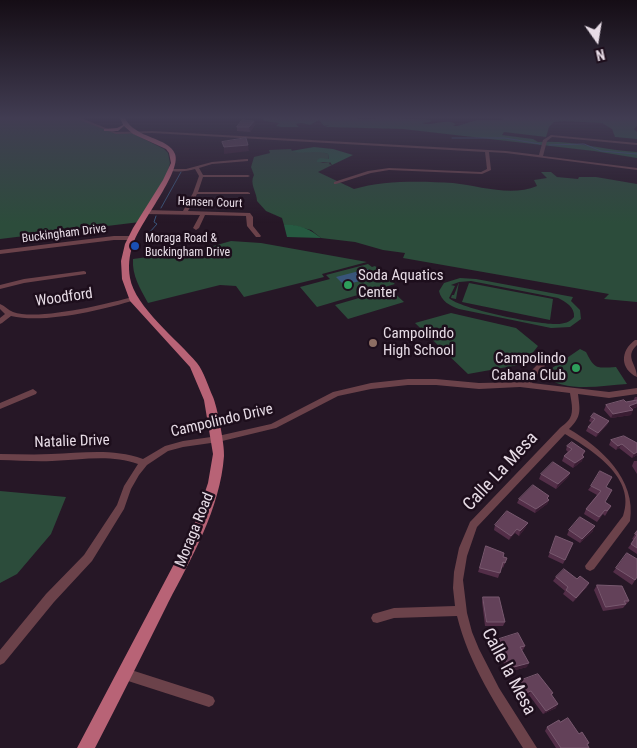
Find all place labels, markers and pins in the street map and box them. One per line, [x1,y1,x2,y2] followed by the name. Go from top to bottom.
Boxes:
[145,232,230,260] place label: Moraga Road & Buckingham Drive
[129,240,141,252] marker: Moraga Road & Buckingham Drive
[358,267,444,302] place label: Soda Aquatics Center
[342,279,354,291] marker: Soda Aquatics Center
[383,325,454,360] place label: Campolindo High School
[367,337,379,349] marker: Campolindo High School
[491,350,566,385] place label: Campolindo Cabana Club
[570,362,582,374] marker: Campolindo Cabana Club

